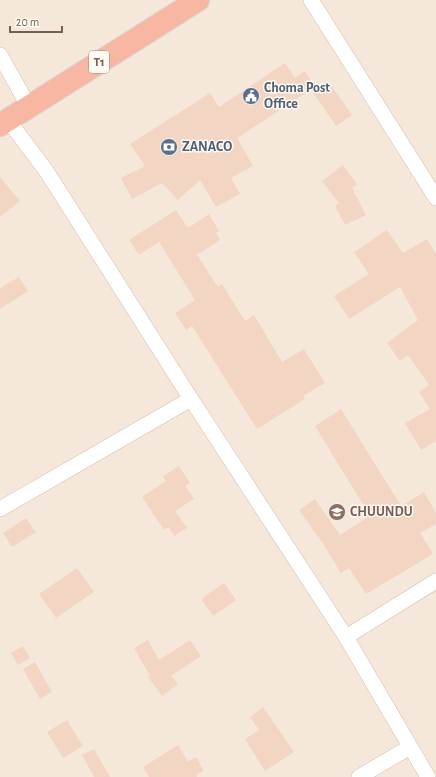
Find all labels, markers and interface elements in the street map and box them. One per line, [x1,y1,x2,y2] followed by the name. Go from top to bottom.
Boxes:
[10,8,62,34] scale bar
[16,16,39,28] text: 20 m
[89,51,109,73] road number: T1
[264,81,330,111] place label: Choma Post Office
[241,86,261,106] public building icon: Choma Post Office
[159,137,179,157] bank icon: ZANACO
[182,140,232,154] place label: ZANACO
[327,502,347,522] school or university icon: CHUUNDU
[350,505,413,519] place label: CHUUNDU

